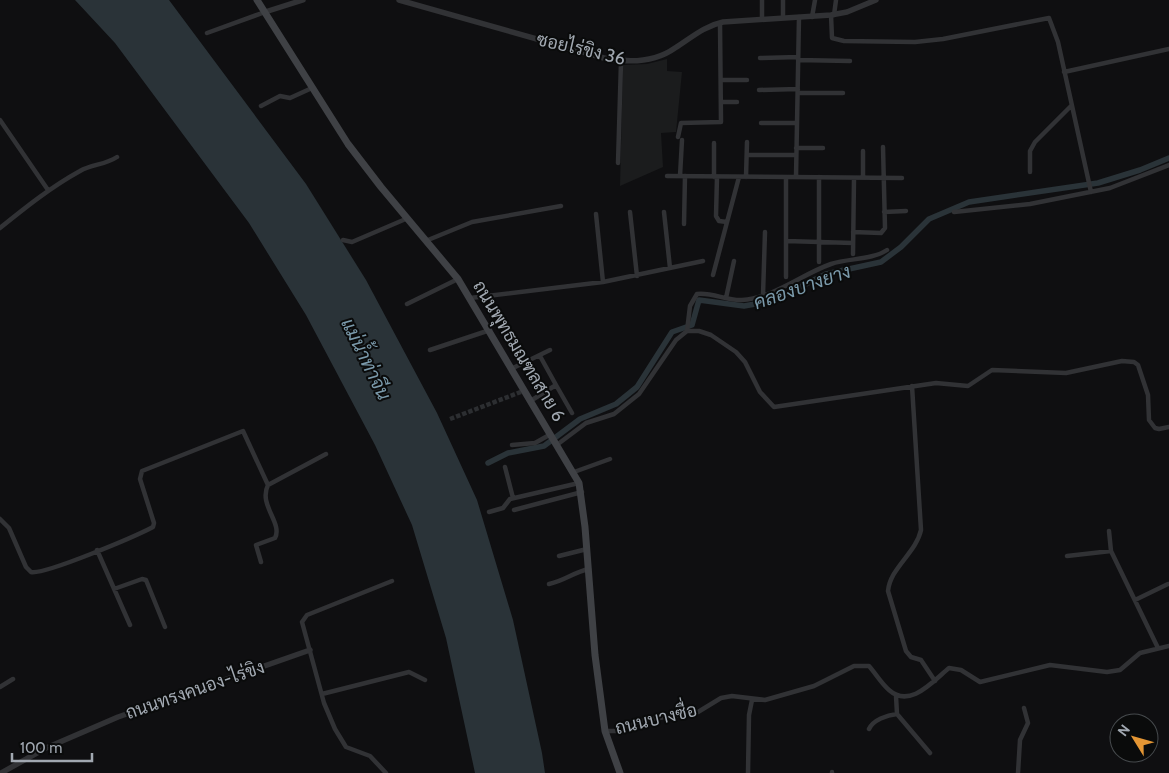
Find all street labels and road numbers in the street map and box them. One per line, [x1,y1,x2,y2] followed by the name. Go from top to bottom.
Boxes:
[534,26,628,70] street label: ซอยไร่ขิง 36
[467,276,570,426] street label: ถนนพุทธมณฑลสาย 6
[122,654,267,724] street label: ถนนทรงคนอง-ไร่ขิง
[612,694,699,739] street label: ถนนบางซื่อ

